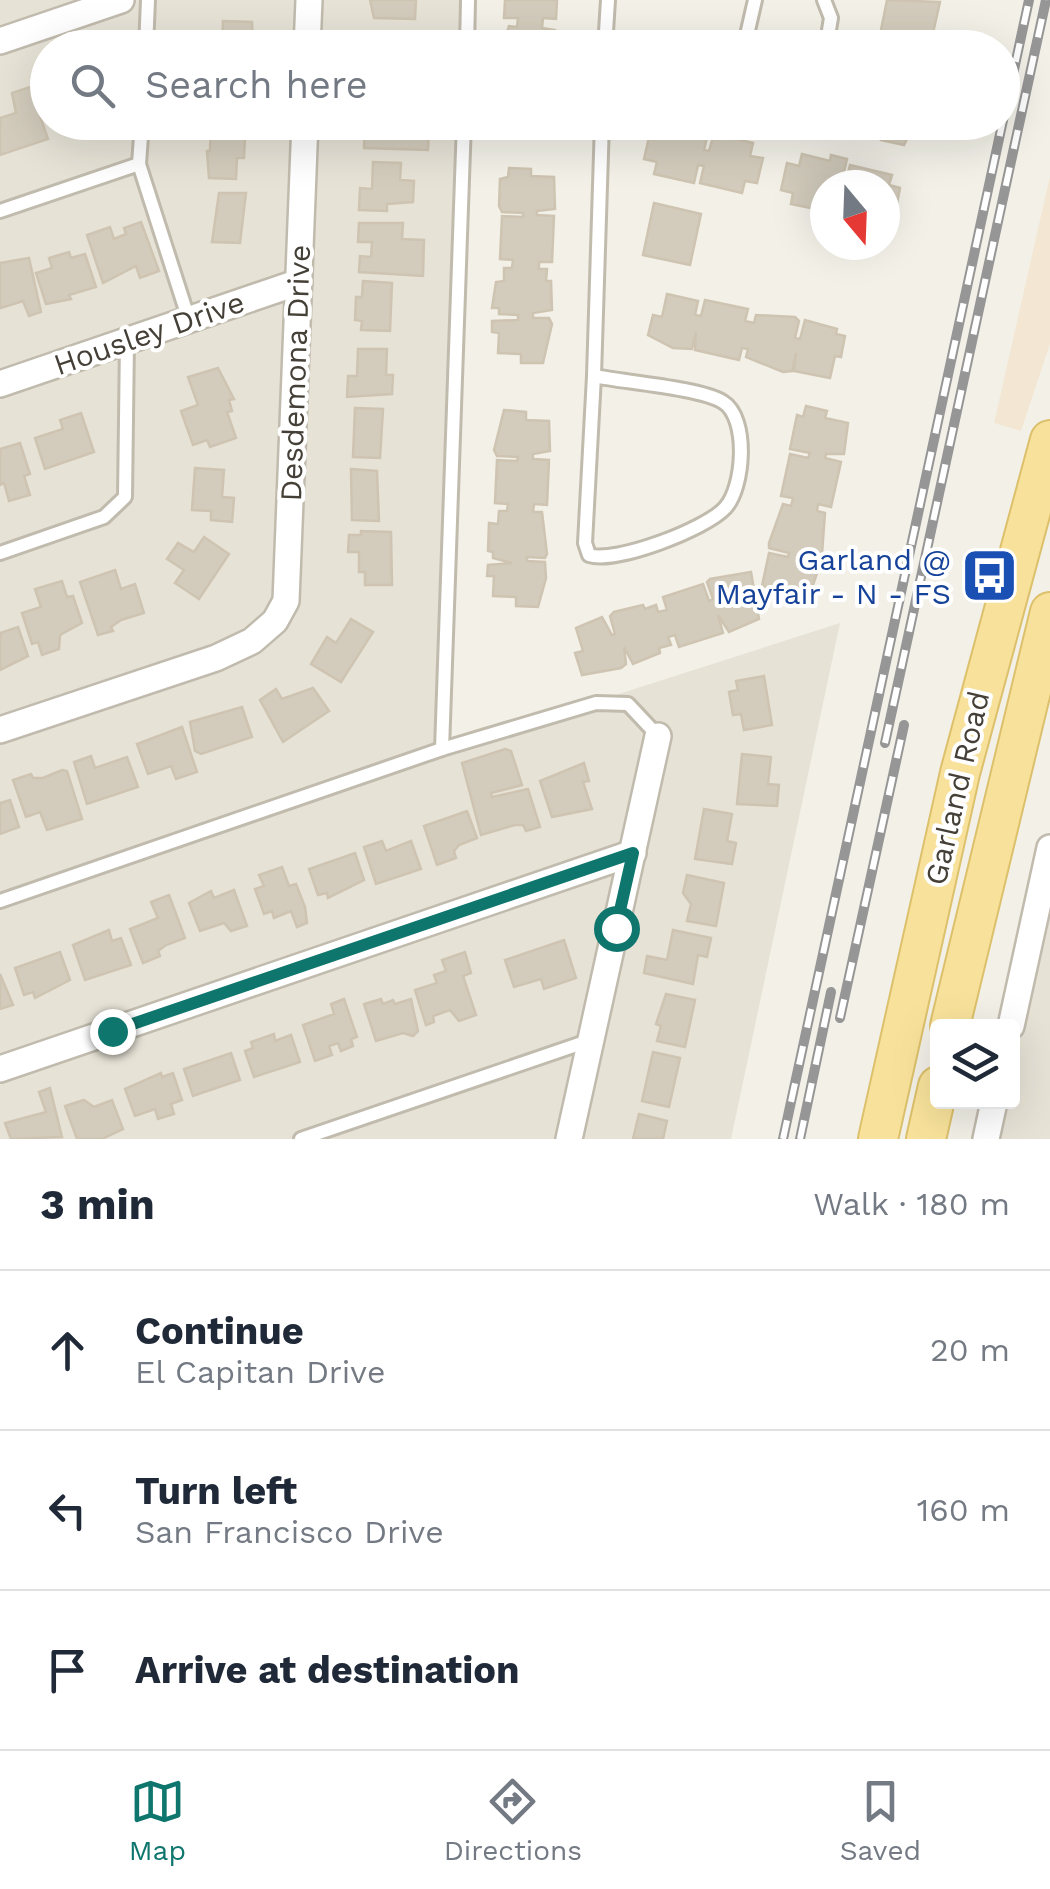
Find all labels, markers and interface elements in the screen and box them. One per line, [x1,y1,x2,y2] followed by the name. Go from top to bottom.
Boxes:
[30,30,1020,140] search box
[65,58,120,113] icon: search
[145,63,368,107] text: Search here
[810,170,900,260] north arrow
[273,244,317,502] street label: Desdemona Drive
[49,284,249,382] street label: Housley Drive
[716,542,951,611] place label: Garland @ Mayfair - N - FS
[960,546,1020,606] bus stop icon: Garland @ Mayfair - N - FS
[918,688,996,888] street label: Garland Road
[594,906,640,952] route start
[90,1009,136,1055] route end
[930,1019,1020,1109] map controls
[930,1019,1020,1109] button: layers
[40,1180,155,1229] text: 3 min
[813,1185,1010,1223] text: Walk · 180 m
[135,1309,304,1353] text: Continue
[40,1323,95,1378] icon: ahead
[930,1331,1010,1369] text: 20 m
[135,1353,385,1391] text: El Capitan Drive
[135,1469,297,1513] text: Turn left
[40,1483,95,1538] icon: left
[917,1491,1010,1529] text: 160 m
[135,1513,444,1551] text: San Francisco Drive
[40,1643,95,1698] icon: arrive
[135,1648,520,1692] text: Arrive at destination
[129,1774,186,1867] tab: Map
[444,1774,582,1867] tab: Directions
[840,1774,921,1867] tab: Saved

